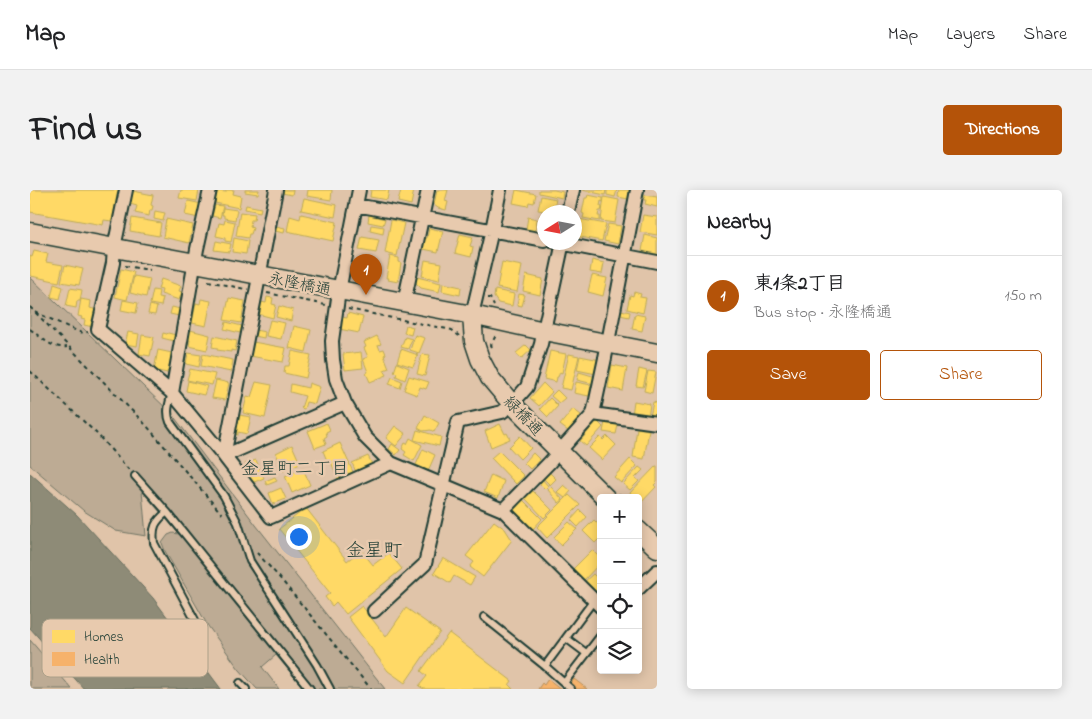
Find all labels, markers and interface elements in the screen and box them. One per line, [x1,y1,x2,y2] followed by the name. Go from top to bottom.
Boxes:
[25,17,66,52] text: Map
[888,22,918,48] text: Map
[946,22,996,48] text: Layers
[1024,22,1067,48] text: Share
[30,105,142,156] text: Find us
[943,105,1062,155] button: Directions
[537,205,582,250] north arrow
[707,208,771,238] text: Nearby
[350,254,382,295] pin: 1
[266,267,333,303] street label: 永隆橋通
[754,271,846,298] text: 東1条2丁目
[720,284,726,308] text: 1
[1004,284,1042,308] text: 150 m
[754,301,892,325] text: Bus stop · 永隆橋通
[707,350,870,400] button: Save
[880,350,1042,400] button: Share
[497,391,548,442] street label: 緑橋通
[241,457,349,483] district label: 金星町二丁目
[597,494,642,674] map controls
[597,494,642,539] button: +
[286,524,312,550] your location
[345,538,403,565] district label: 金星町
[597,539,642,584] button: −
[597,584,642,629] button: locate
[42,619,208,677] legend
[84,627,124,648] text: Homes
[597,629,642,674] button: layers
[84,650,120,671] text: Health

